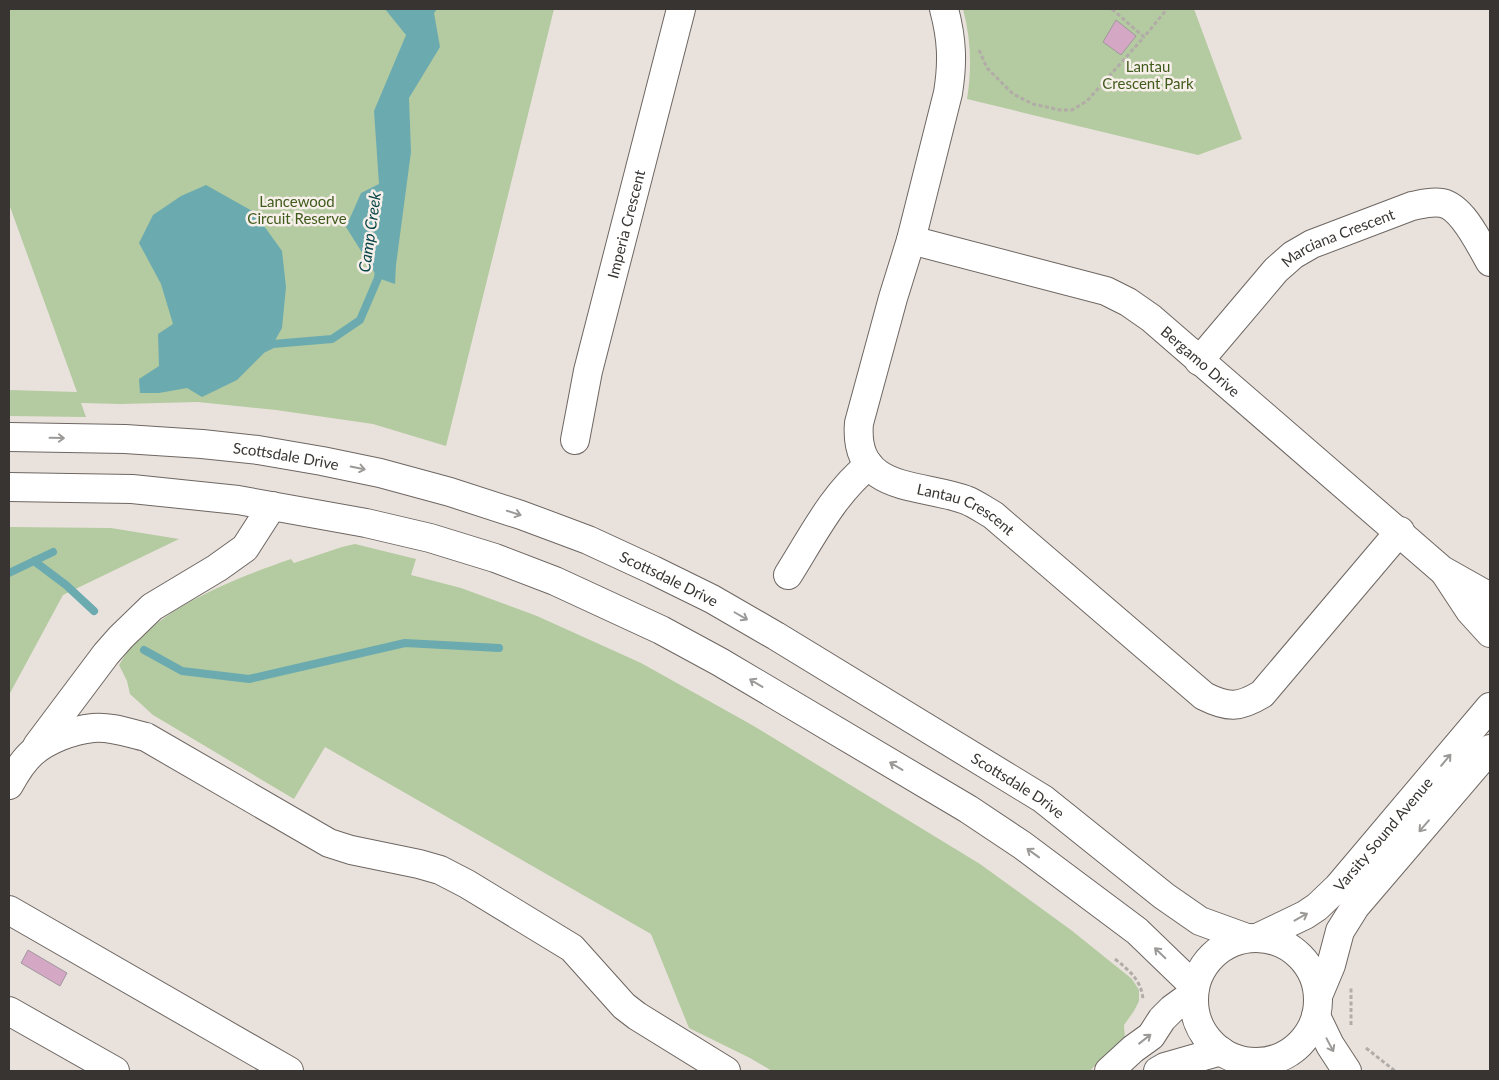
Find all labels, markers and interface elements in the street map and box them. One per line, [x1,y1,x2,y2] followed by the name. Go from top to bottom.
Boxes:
[1102,57,1194,92] park label: Lantau Crescent Park
[603,167,648,280] street label: Imperia Crescent
[354,190,384,273] water label: Camp Creek
[247,192,347,227] park label: Lancewood Circuit Reserve
[1277,204,1397,270] street label: Marciana Crescent
[1158,322,1244,400] street label: Bergamo Drive
[49,433,65,442] one-way arrow
[232,438,341,473] street label: Scottsdale Drive
[349,464,365,473] one-way arrow
[915,479,1019,539] street label: Lantau Crescent
[506,509,521,518] one-way arrow
[617,547,722,610] street label: Scottsdale Drive
[734,612,748,622] one-way arrow
[749,677,763,687] one-way arrow
[968,749,1068,822] street label: Scottsdale Drive
[1440,754,1451,767] one-way arrow
[889,760,903,770] one-way arrow
[1330,773,1436,895] street label: Varsity Sound Avenue
[1419,819,1430,832] one-way arrow
[1026,848,1040,858] one-way arrow
[1293,912,1307,922] one-way arrow
[1154,947,1166,960] one-way arrow
[1138,1034,1152,1044] one-way arrow
[1325,1037,1335,1052] one-way arrow

